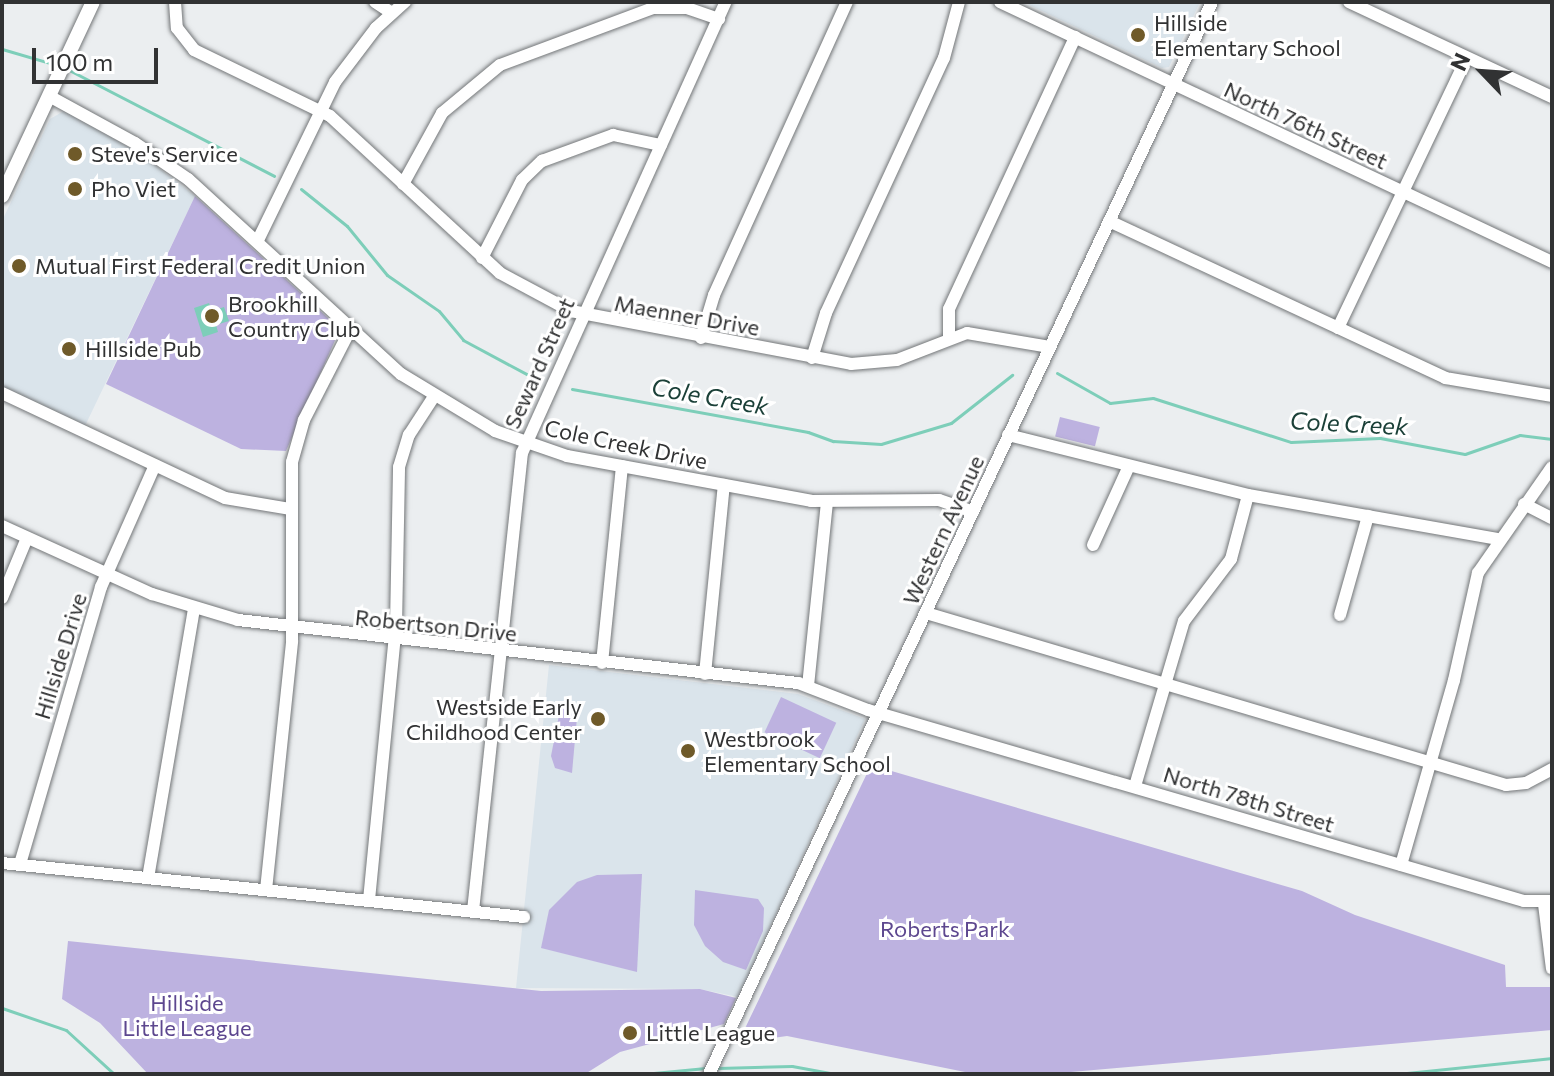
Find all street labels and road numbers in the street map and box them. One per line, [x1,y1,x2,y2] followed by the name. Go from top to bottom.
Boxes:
[1220,76,1392,174] street label: North 76th Street
[612,289,762,341] street label: Maenner Drive
[498,293,580,433] street label: Seward Street
[542,414,710,474] street label: Cole Creek Drive
[897,451,989,609] street label: Western Avenue
[28,590,92,722] street label: Hillside Drive
[354,603,518,647] street label: Robertson Drive
[1160,760,1338,838] street label: North 78th Street

